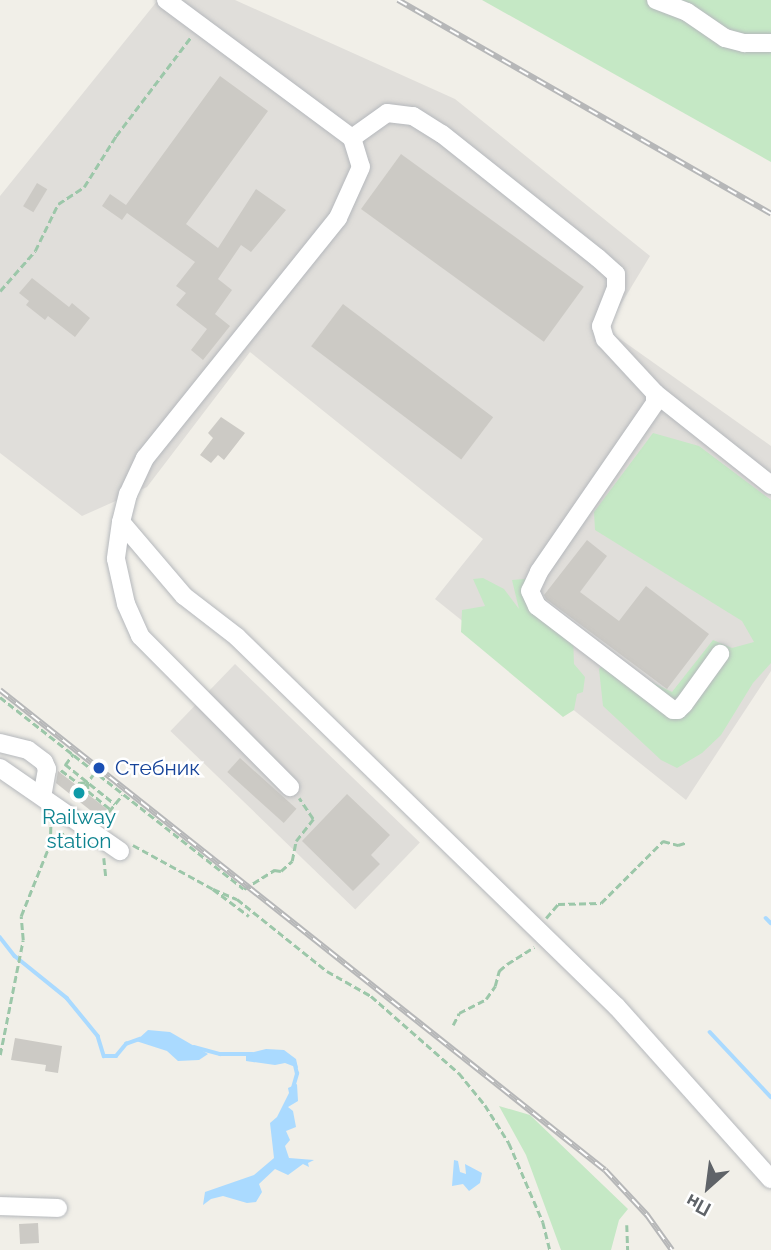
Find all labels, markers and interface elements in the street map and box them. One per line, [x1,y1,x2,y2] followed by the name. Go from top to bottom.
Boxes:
[115,755,200,781] place label: Стебник
[89,758,109,778] marker: Стебник
[71,785,87,801] marker: Railway station
[42,804,116,854] place label: Railway station
[673,1152,743,1222] north arrow
[682,1190,714,1221] text: Пн

